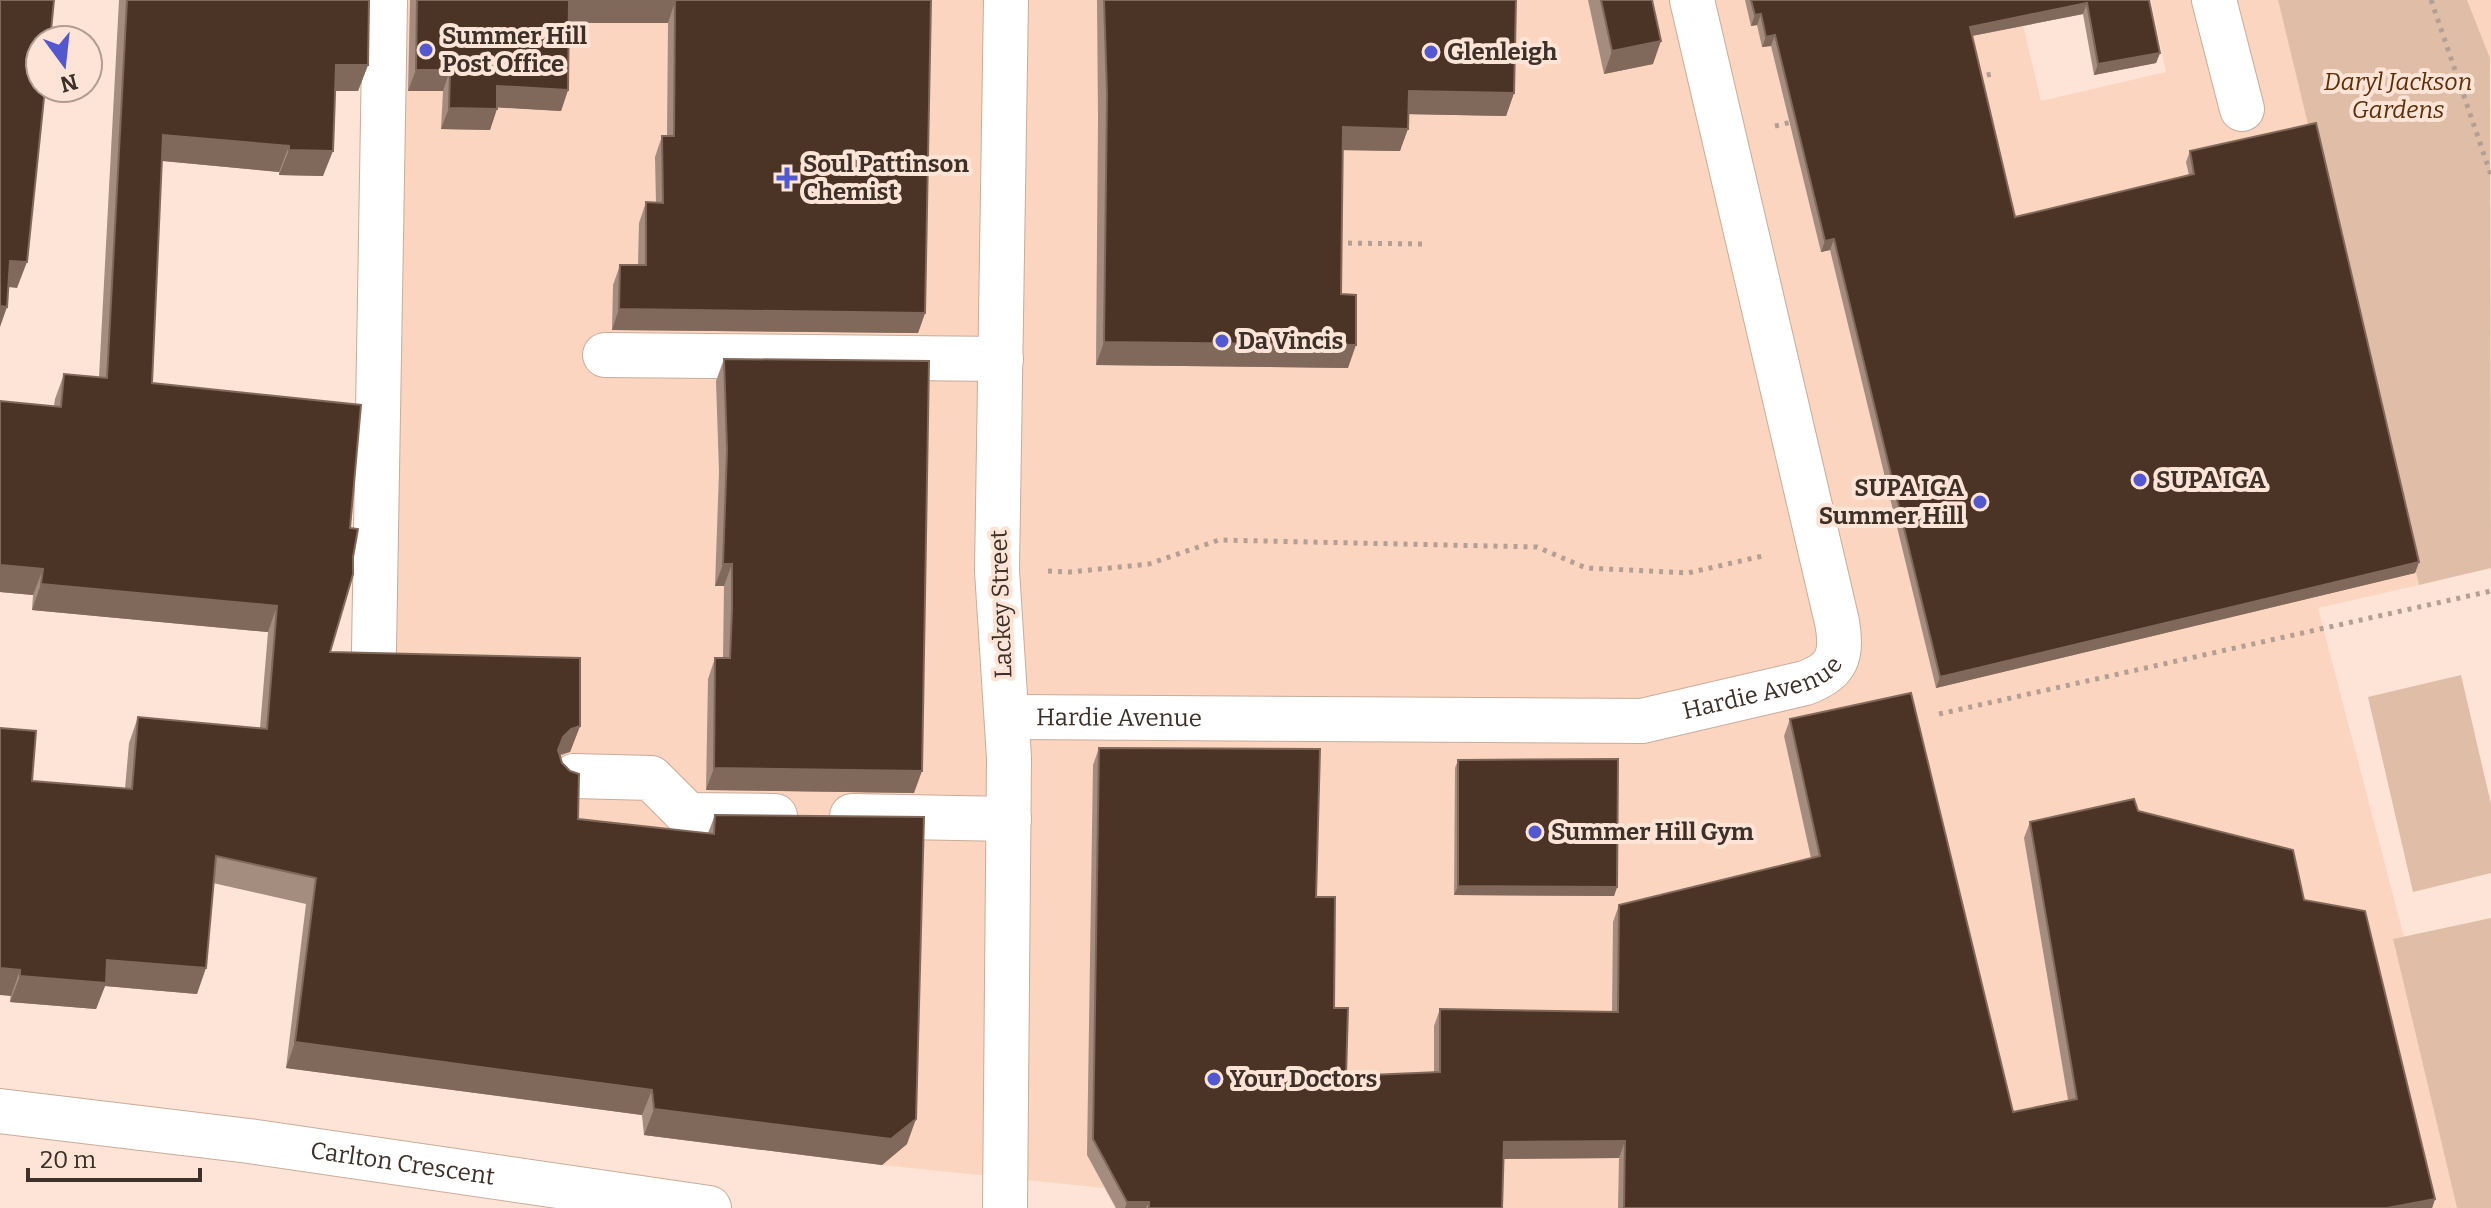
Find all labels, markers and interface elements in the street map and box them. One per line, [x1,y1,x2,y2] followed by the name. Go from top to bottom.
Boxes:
[442,22,588,78] place label: Summer Hill Post Office
[24,24,104,104] north arrow
[1447,38,1557,66] place label: Glenleigh
[417,41,435,59] marker: Summer Hill Post Office
[1422,43,1440,61] marker: Glenleigh
[57,68,81,98] text: N
[2324,68,2472,124] park label: Daryl Jackson Gardens
[803,150,969,206] place label: Soul Pattinson Chemist
[778,169,796,187] marker: Soul Pattinson Chemist
[1238,327,1343,355] place label: Da Vincis
[1213,332,1231,350] marker: Da Vincis
[2156,466,2267,494] place label: SUPA IGA
[2131,471,2149,489] marker: SUPA IGA
[1819,474,1965,530] place label: SUPA IGA Summer Hill
[1971,493,1989,511] marker: SUPA IGA Summer Hill
[984,529,1018,679] street label: Lackey Street
[1680,651,1848,725] street label: Hardie Avenue
[1036,703,1202,732] street label: Hardie Avenue
[1551,818,1754,846] place label: Summer Hill Gym
[1526,823,1544,841] marker: Summer Hill Gym
[1230,1065,1378,1093] place label: Your Doctors
[1205,1070,1223,1088] marker: Your Doctors
[28,1132,200,1182] scale bar
[309,1136,497,1191] street label: Carlton Crescent
[40,1146,96,1174] text: 20 m

